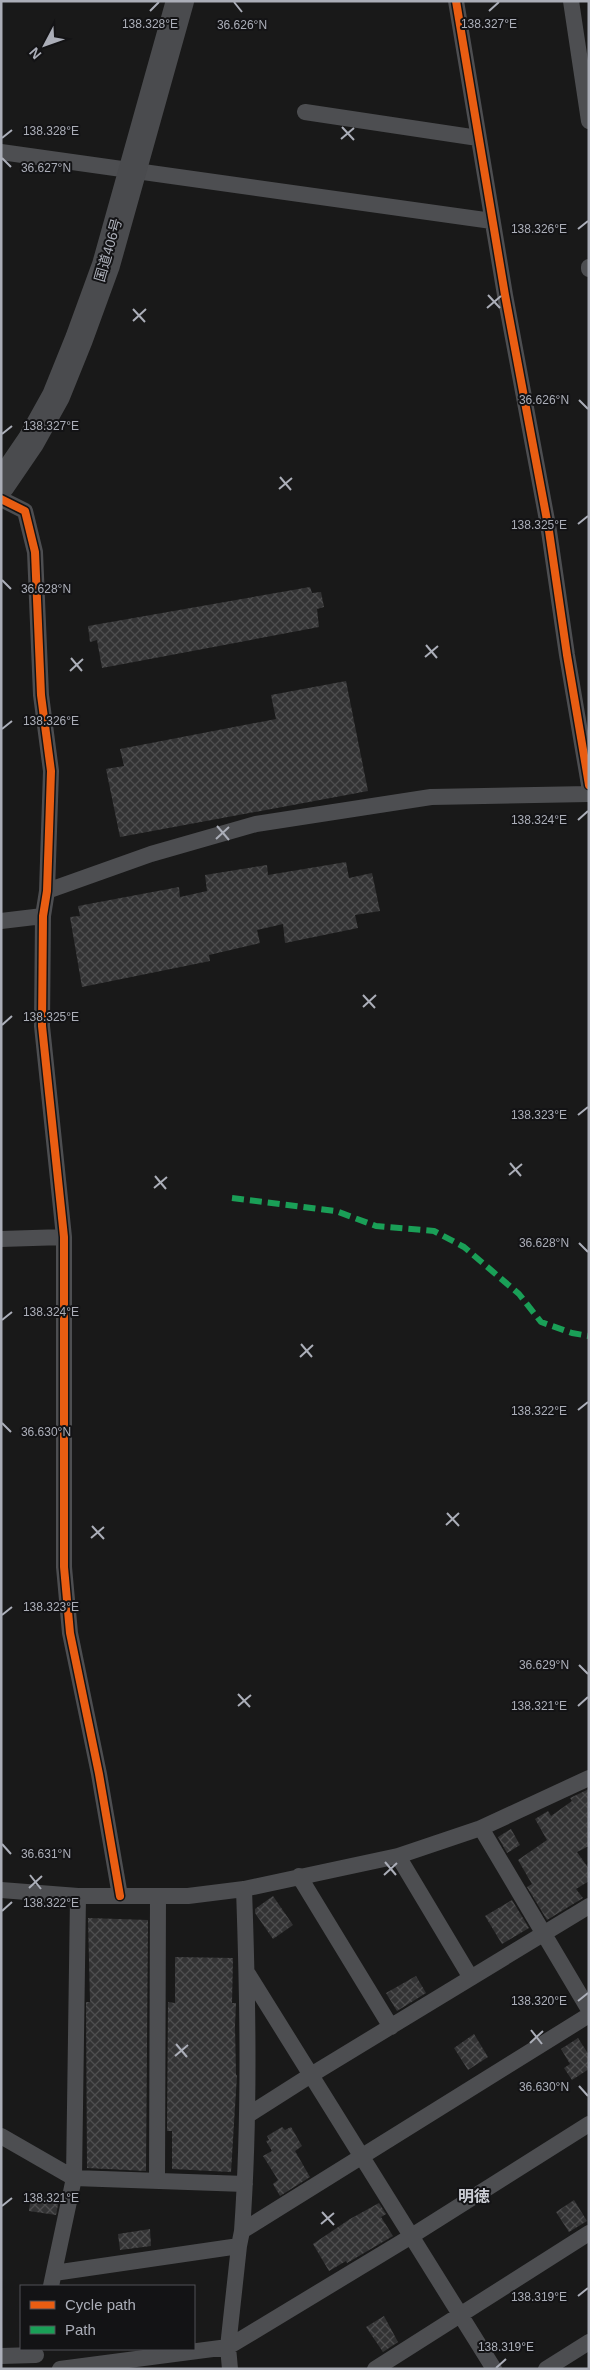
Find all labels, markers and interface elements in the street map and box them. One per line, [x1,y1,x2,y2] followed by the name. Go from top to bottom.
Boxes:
[122,17,178,31] text: 138.328°E
[461,17,517,31] text: 138.327°E
[217,18,267,32] text: 36.626°N
[20,20,70,70] north arrow
[26,44,45,63] text: N
[23,124,79,138] text: 138.328°E
[21,161,71,175] text: 36.627°N
[91,216,125,284] street label: 国道406号
[511,222,567,236] text: 138.326°E
[519,393,569,407] text: 36.626°N
[23,419,79,433] text: 138.327°E
[511,518,567,532] text: 138.325°E
[21,582,71,596] text: 36.628°N
[23,714,79,728] text: 138.326°E
[511,813,567,827] text: 138.324°E
[23,1010,79,1024] text: 138.325°E
[511,1108,567,1122] text: 138.323°E
[519,1236,569,1250] text: 36.628°N
[23,1305,79,1319] text: 138.324°E
[511,1404,567,1418] text: 138.322°E
[21,1425,71,1439] text: 36.630°N
[23,1600,79,1614] text: 138.323°E
[519,1658,569,1672] text: 36.629°N
[511,1699,567,1713] text: 138.321°E
[21,1847,71,1861] text: 36.631°N
[23,1896,79,1910] text: 138.322°E
[511,1994,567,2008] text: 138.320°E
[519,2080,569,2094] text: 36.630°N
[458,2188,490,2205] district label: 明徳
[23,2191,79,2205] text: 138.321°E
[20,2285,195,2350] legend
[511,2290,567,2304] text: 138.319°E
[65,2296,136,2313] text: Cycle path
[65,2321,96,2338] text: Path
[478,2340,534,2354] text: 138.319°E

